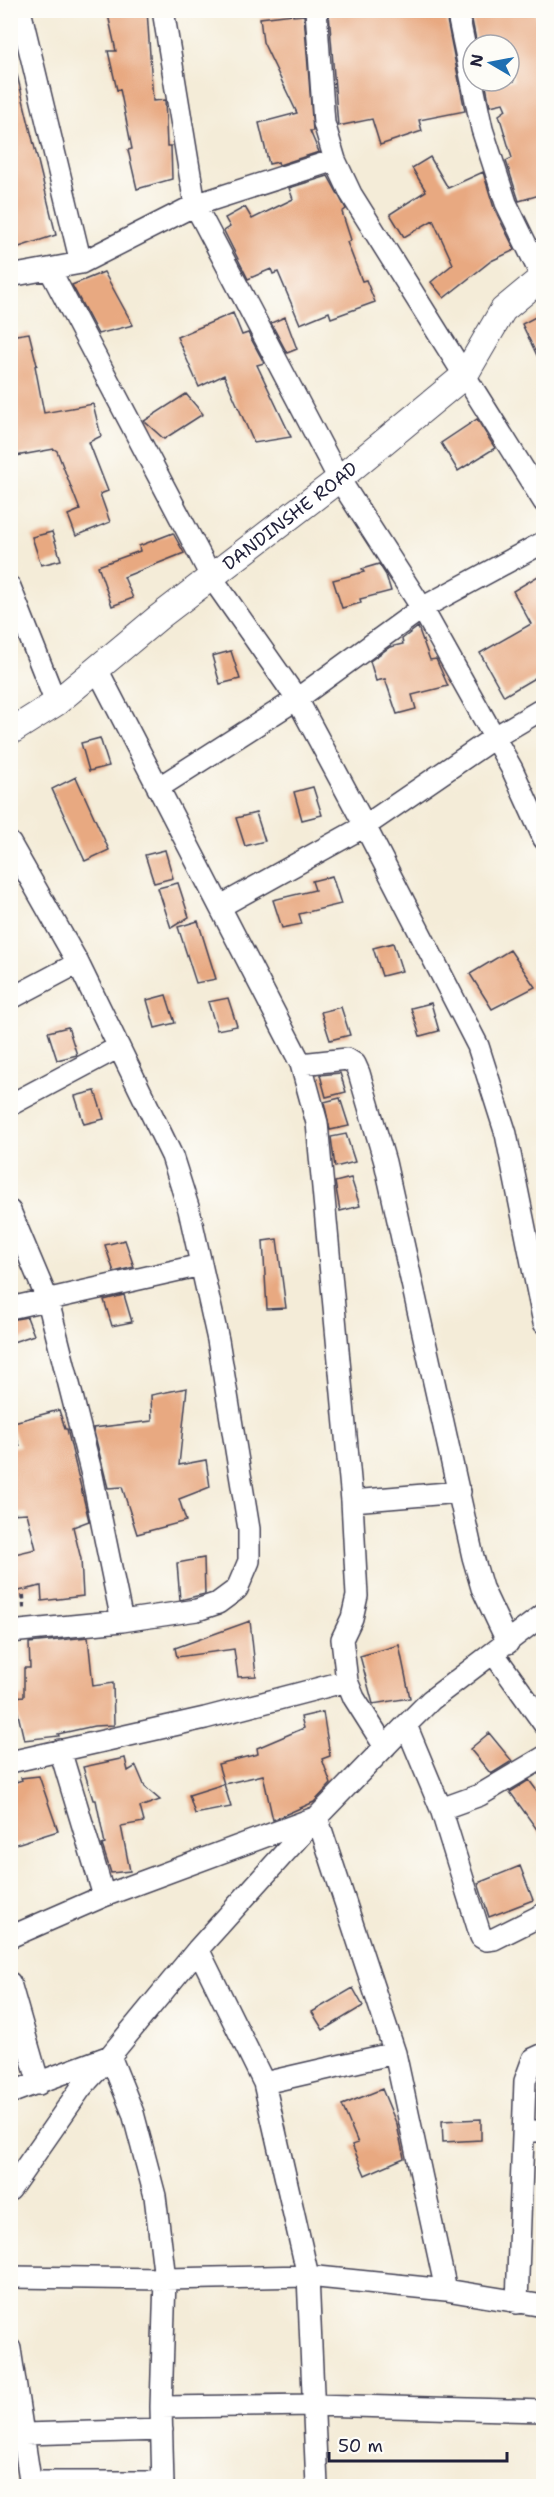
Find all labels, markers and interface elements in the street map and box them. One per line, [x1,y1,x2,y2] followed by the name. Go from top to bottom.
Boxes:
[461,33,521,93] north arrow
[465,52,488,69] text: N
[218,456,363,576] street label: DANDINSHE ROAD
[329,2425,508,2463] scale bar
[338,2434,383,2458] text: 50 m

